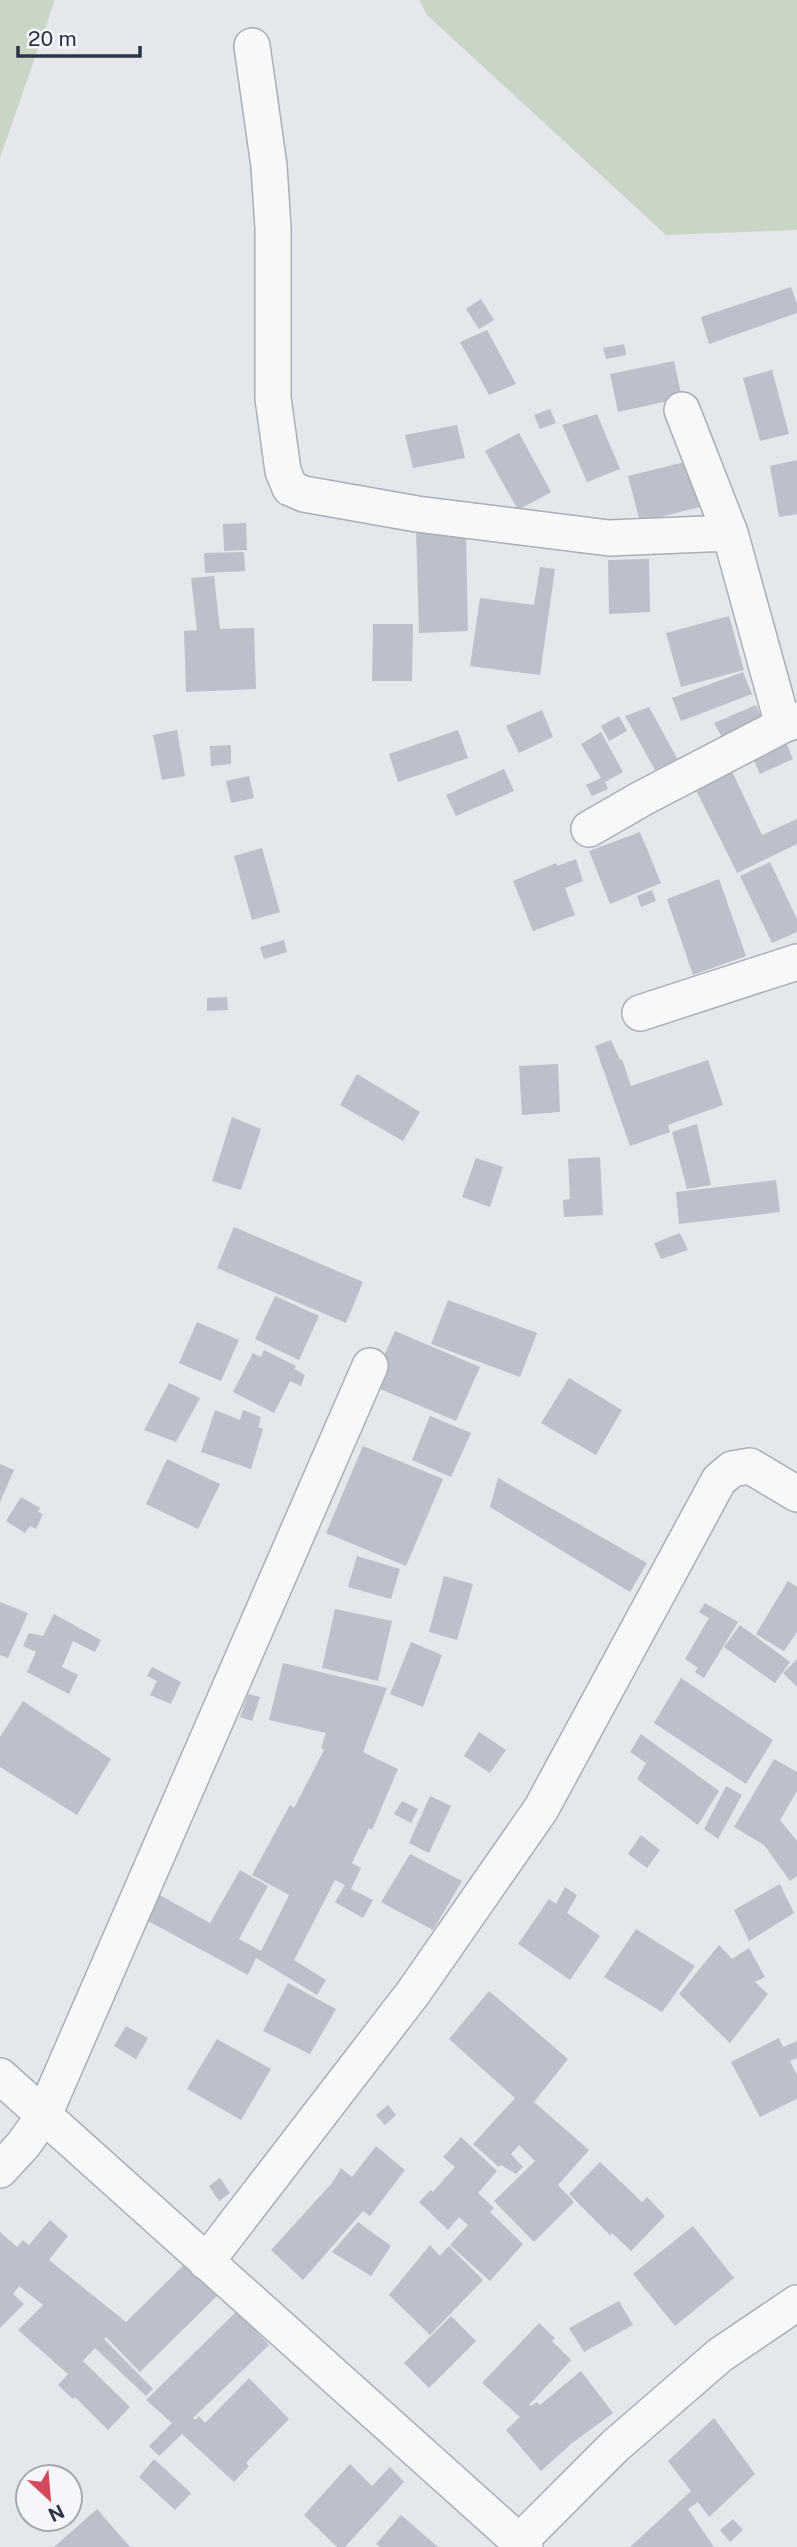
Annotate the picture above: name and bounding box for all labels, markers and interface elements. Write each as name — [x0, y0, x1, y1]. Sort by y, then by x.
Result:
scale bar — [18, 14, 140, 58]
text: 20 m — [28, 26, 77, 51]
north arrow — [14, 2463, 84, 2533]
text: N — [45, 2500, 68, 2526]

